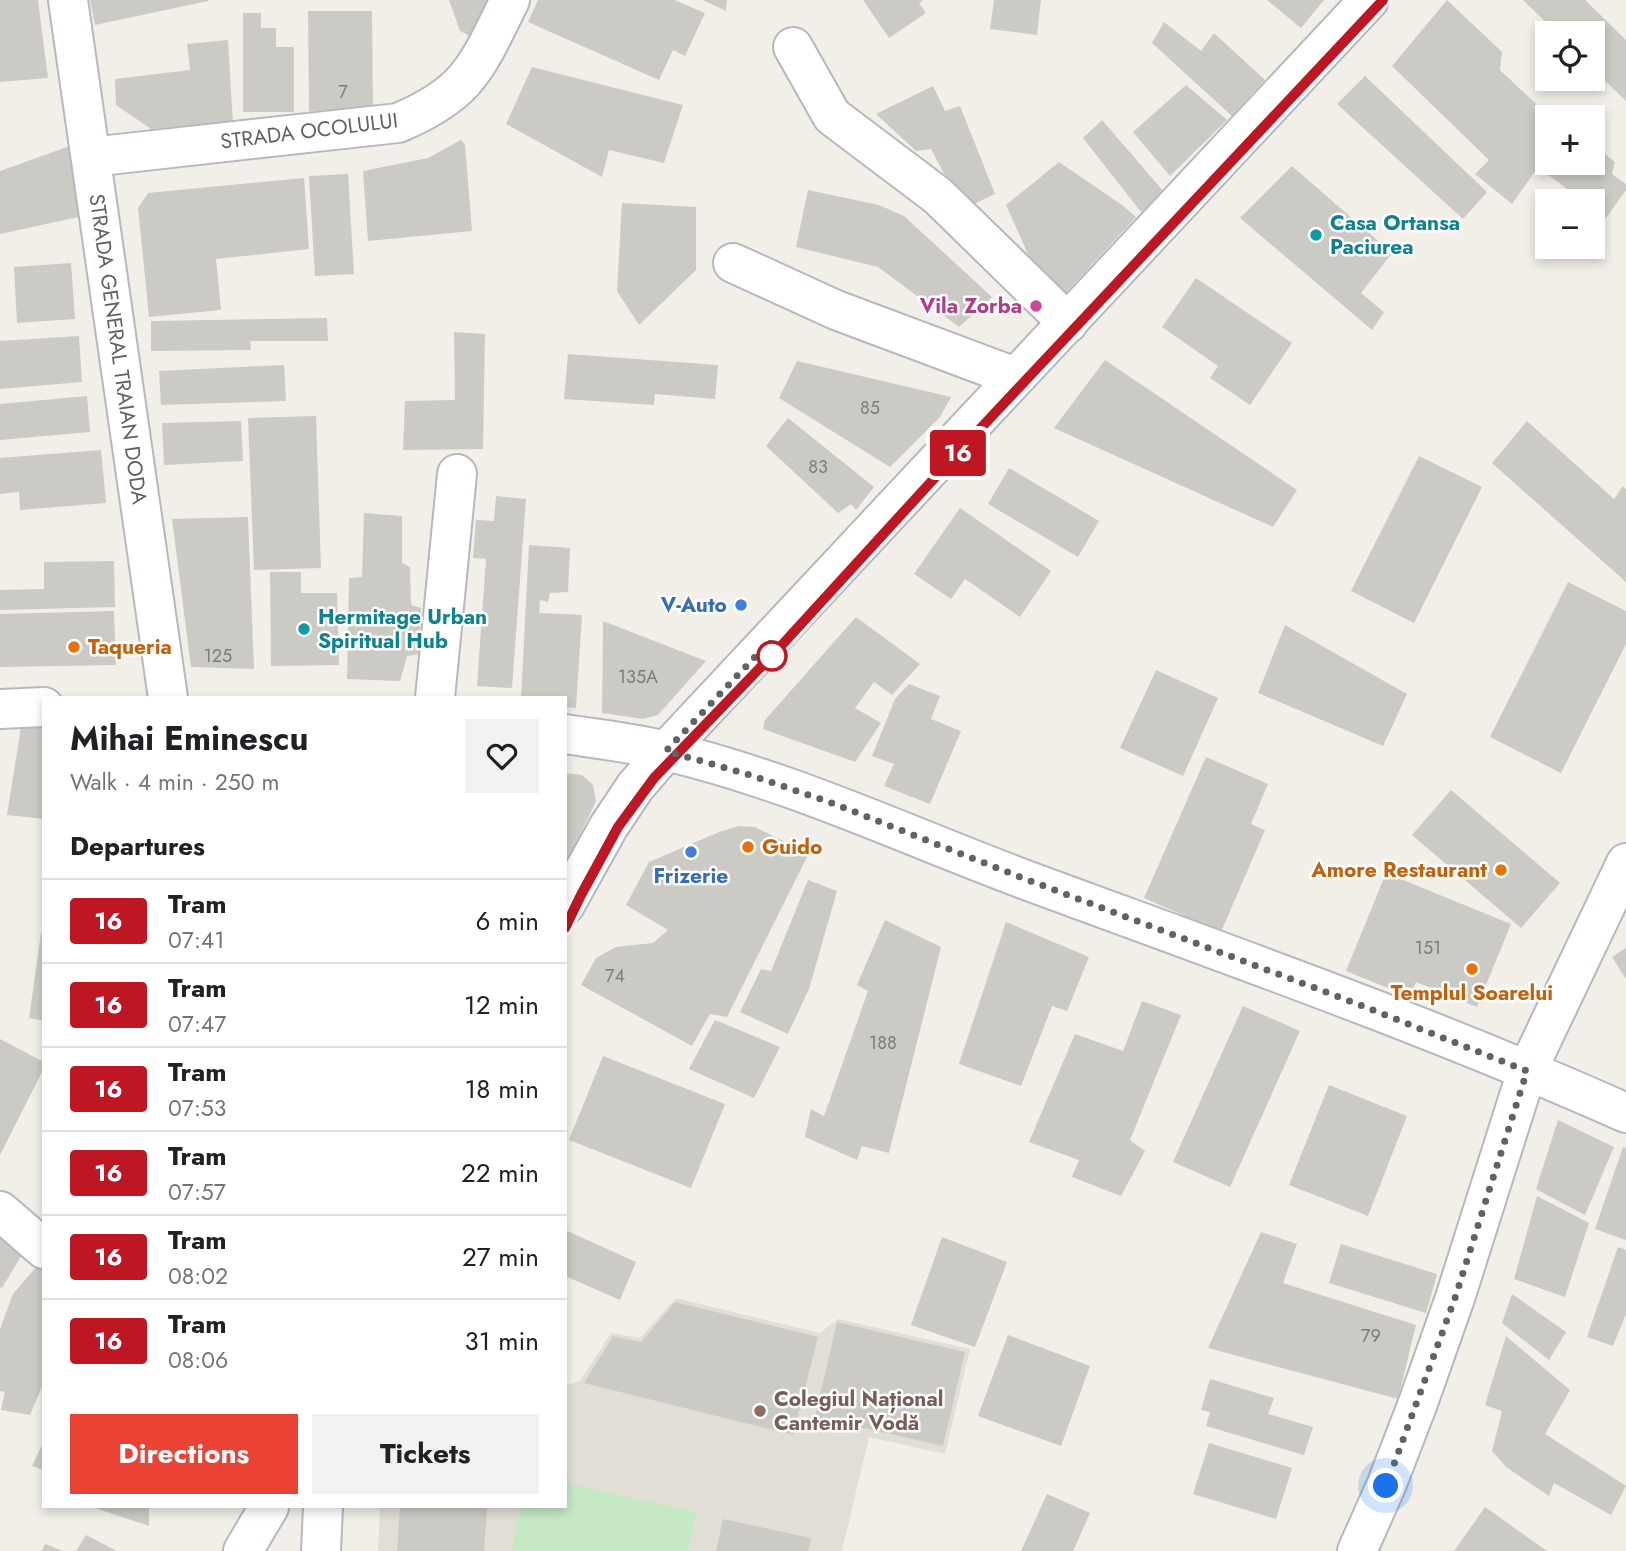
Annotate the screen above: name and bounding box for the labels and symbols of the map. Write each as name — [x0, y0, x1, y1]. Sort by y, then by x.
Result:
house number: 7 — [338, 79, 348, 105]
street label: STRADA OCOLULUI — [219, 105, 399, 157]
street label: STRADA GENERAL TRAIAN DODA — [81, 192, 155, 506]
place label: Casa Ortansa Paciurea — [1330, 208, 1460, 262]
marker: Casa Ortansa Paciurea — [1308, 227, 1324, 243]
place label: Vila Zorba — [919, 291, 1022, 321]
marker: Vila Zorba — [1028, 298, 1044, 314]
house number: 85 — [860, 395, 880, 421]
line badge: 16 — [926, 430, 990, 476]
house number: 83 — [808, 454, 828, 480]
place label: V-Auto — [660, 590, 727, 620]
marker: V-Auto — [733, 597, 749, 613]
place label: Hermitage Urban Spiritual Hub — [318, 602, 487, 656]
marker: Hermitage Urban Spiritual Hub — [296, 621, 312, 637]
place label: Taqueria — [88, 632, 172, 662]
marker: Taqueria — [66, 639, 82, 655]
unlabelled marker — [757, 641, 787, 671]
house number: 125 — [204, 643, 232, 669]
house number: 135A — [618, 664, 658, 690]
place label: Guido — [762, 832, 822, 862]
marker: Guido — [740, 839, 756, 855]
marker: Frizerie — [683, 844, 699, 860]
place label: Amore Restaurant — [1310, 855, 1487, 885]
place label: Frizerie — [654, 861, 728, 891]
marker: Amore Restaurant — [1493, 862, 1509, 878]
house number: 151 — [1415, 935, 1441, 961]
marker: Templul Soarelui — [1464, 961, 1480, 977]
house number: 74 — [605, 963, 625, 989]
place label: Templul Soarelui — [1391, 978, 1553, 1008]
house number: 188 — [869, 1030, 897, 1056]
house number: 79 — [1361, 1323, 1381, 1349]
place label: Colegiul Național Cantemir Vodă — [774, 1384, 943, 1438]
marker: Colegiul Național Cantemir Vodă — [752, 1403, 768, 1419]
your location — [1368, 1468, 1403, 1503]

